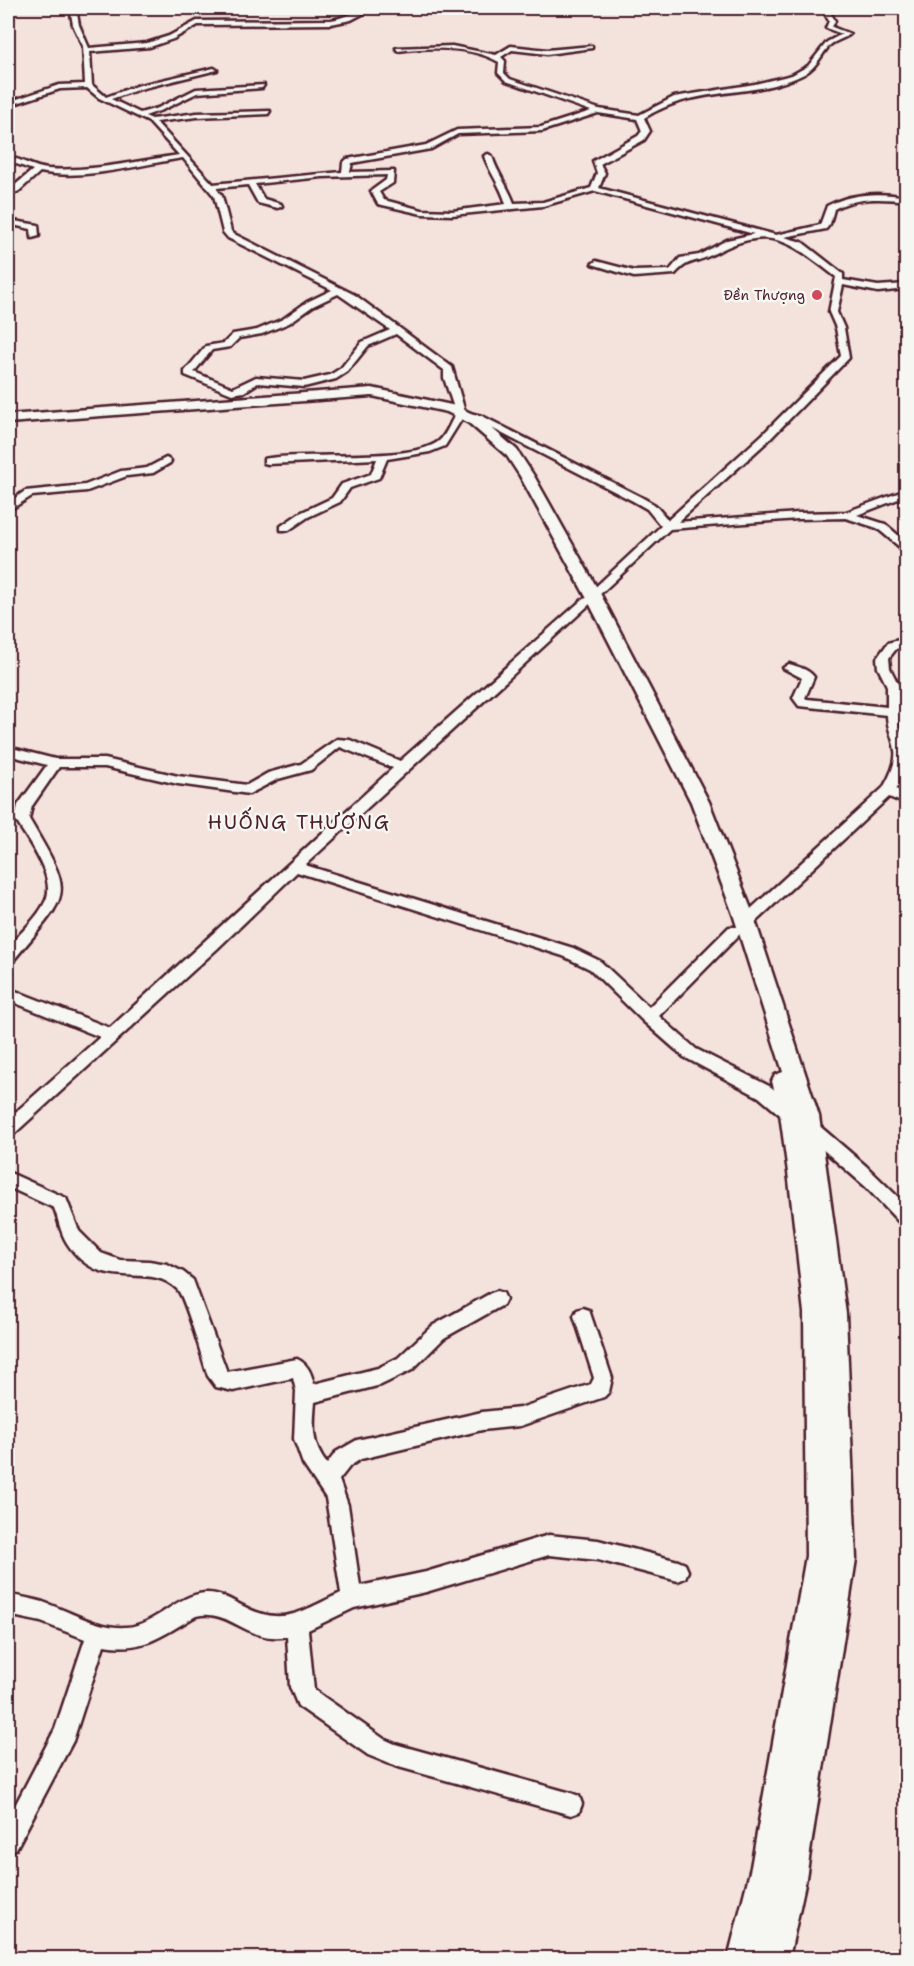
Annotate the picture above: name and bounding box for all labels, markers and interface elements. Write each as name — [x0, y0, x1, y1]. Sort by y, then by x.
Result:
place label: Đền Thượng — [723, 286, 805, 304]
marker: Đền Thượng — [810, 288, 824, 302]
district label: HUỐNG THƯỢNG — [208, 807, 390, 835]

